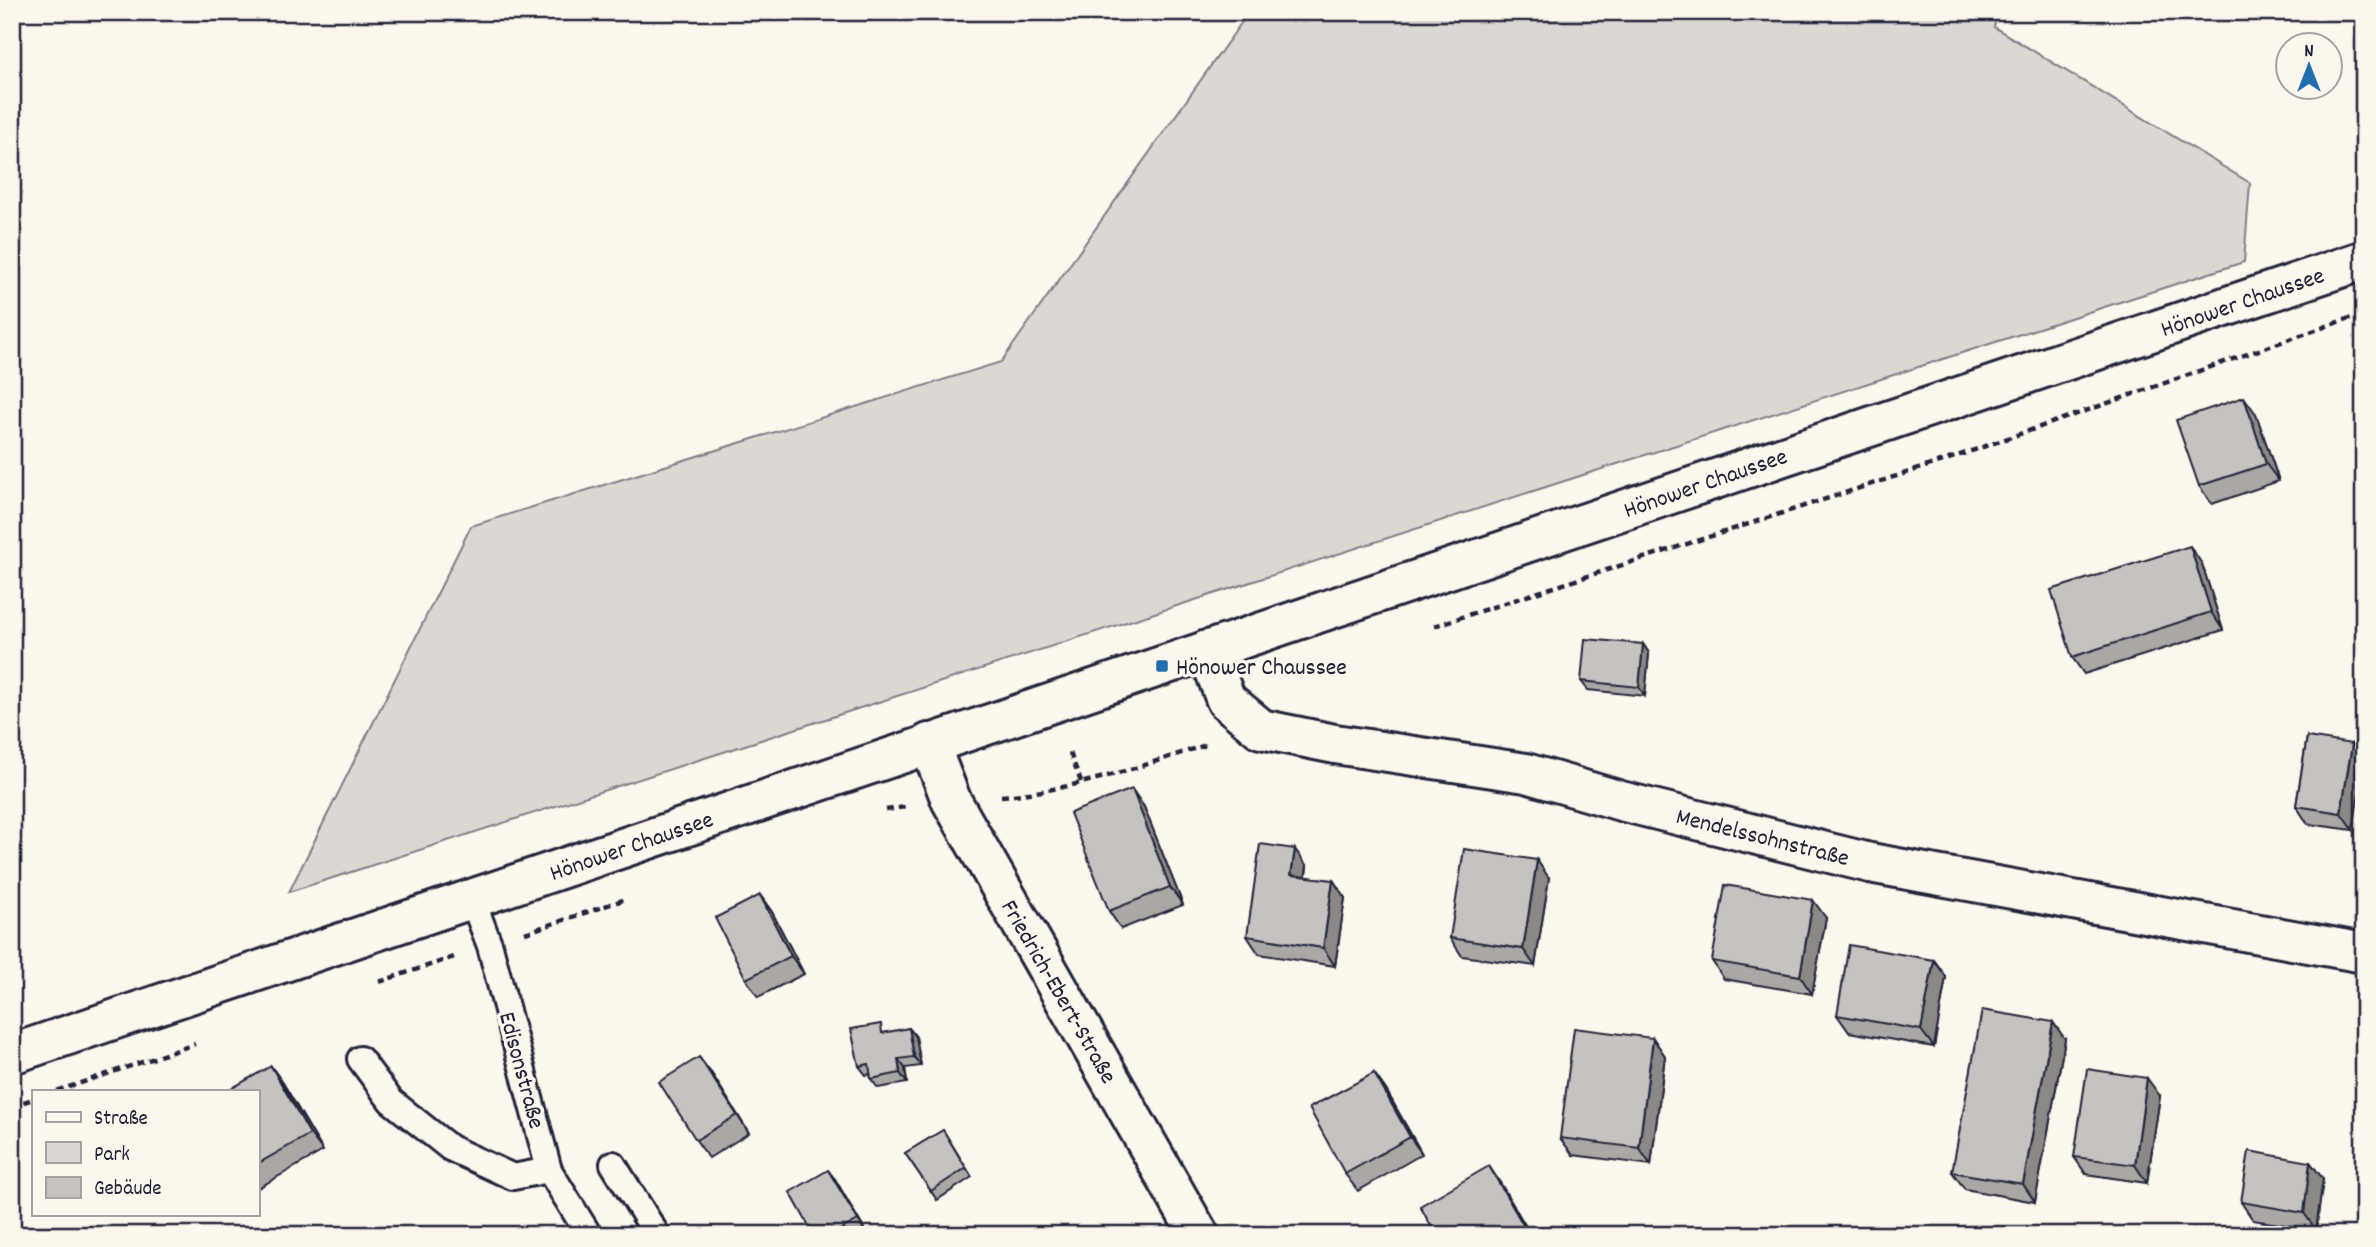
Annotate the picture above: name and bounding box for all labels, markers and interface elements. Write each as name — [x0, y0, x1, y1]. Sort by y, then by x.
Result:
north arrow — [2274, 32, 2344, 102]
text: N — [2304, 39, 2314, 66]
street label: Hönower Chaussee — [2157, 260, 2329, 348]
street label: Hönower Chaussee — [1620, 441, 1792, 529]
place label: Hönower Chaussee — [1176, 652, 1347, 686]
marker: Hönower Chaussee — [1154, 658, 1170, 674]
street label: Mendelssohnstraße — [1672, 801, 1852, 877]
street label: Hönower Chaussee — [546, 804, 718, 892]
street label: Friedrich-Ebert-Straße — [991, 894, 1124, 1091]
street label: Edisonstraße — [488, 1009, 552, 1133]
legend — [32, 1090, 259, 1216]
text: Straße — [94, 1105, 148, 1135]
text: Park — [94, 1141, 130, 1171]
text: Gebäude — [94, 1175, 162, 1205]

